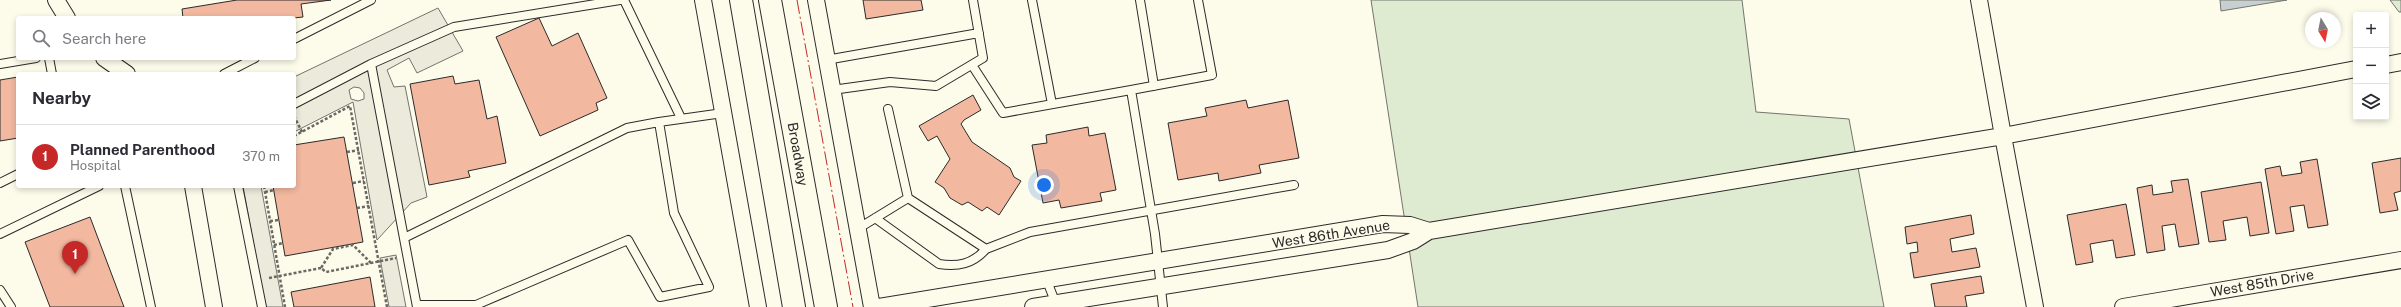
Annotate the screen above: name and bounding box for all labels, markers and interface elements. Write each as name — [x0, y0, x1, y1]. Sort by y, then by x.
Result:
north arrow — [2305, 12, 2341, 48]
map controls — [2353, 12, 2389, 120]
button: + — [2353, 12, 2389, 48]
search box — [16, 16, 296, 60]
icon: search — [30, 27, 52, 49]
text: Search here — [62, 30, 146, 47]
button: − — [2353, 48, 2389, 84]
button: layers — [2353, 84, 2389, 120]
text: Nearby — [32, 88, 91, 108]
street label: Broadway — [785, 121, 812, 188]
text: Planned Parenthood — [70, 141, 215, 158]
text: 1 — [42, 149, 48, 164]
text: 370 m — [242, 149, 280, 164]
text: Hospital — [70, 158, 121, 173]
your location — [1034, 175, 1054, 195]
street label: West 86th Avenue — [1271, 217, 1391, 251]
pin: 1 — [62, 241, 88, 274]
street label: West 85th Drive — [2209, 266, 2315, 300]

